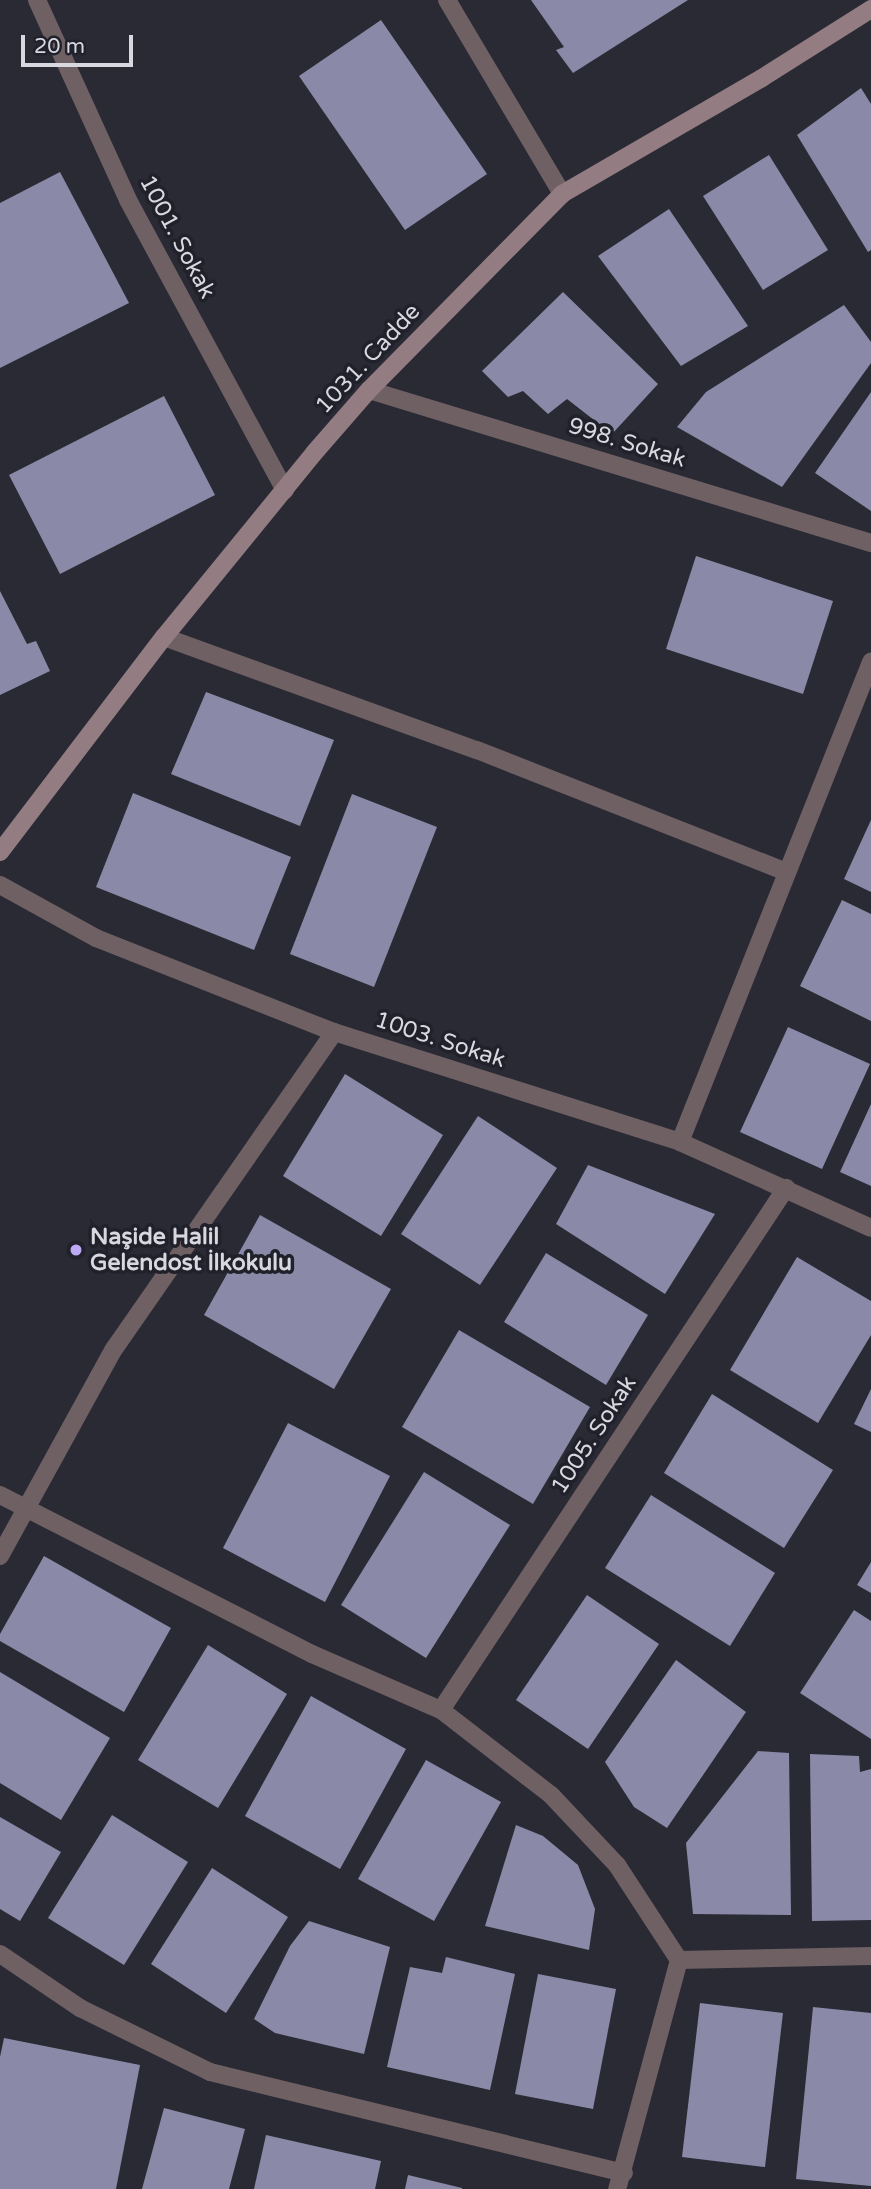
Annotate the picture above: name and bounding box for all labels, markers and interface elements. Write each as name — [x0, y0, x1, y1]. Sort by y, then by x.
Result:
scale bar — [24, 21, 136, 65]
text: 20 m — [34, 34, 85, 59]
street label: 1001. Sokak — [133, 171, 221, 303]
street label: 1031. Cadde — [310, 298, 426, 420]
street label: 998. Sokak — [565, 412, 689, 474]
street label: 1003. Sokak — [371, 1006, 509, 1074]
place label: Naşide Halil Gelendost İlkokulu — [90, 1223, 292, 1277]
marker: Naşide Halil Gelendost İlkokulu — [68, 1242, 84, 1258]
street label: 1005. Sokak — [546, 1371, 642, 1499]

